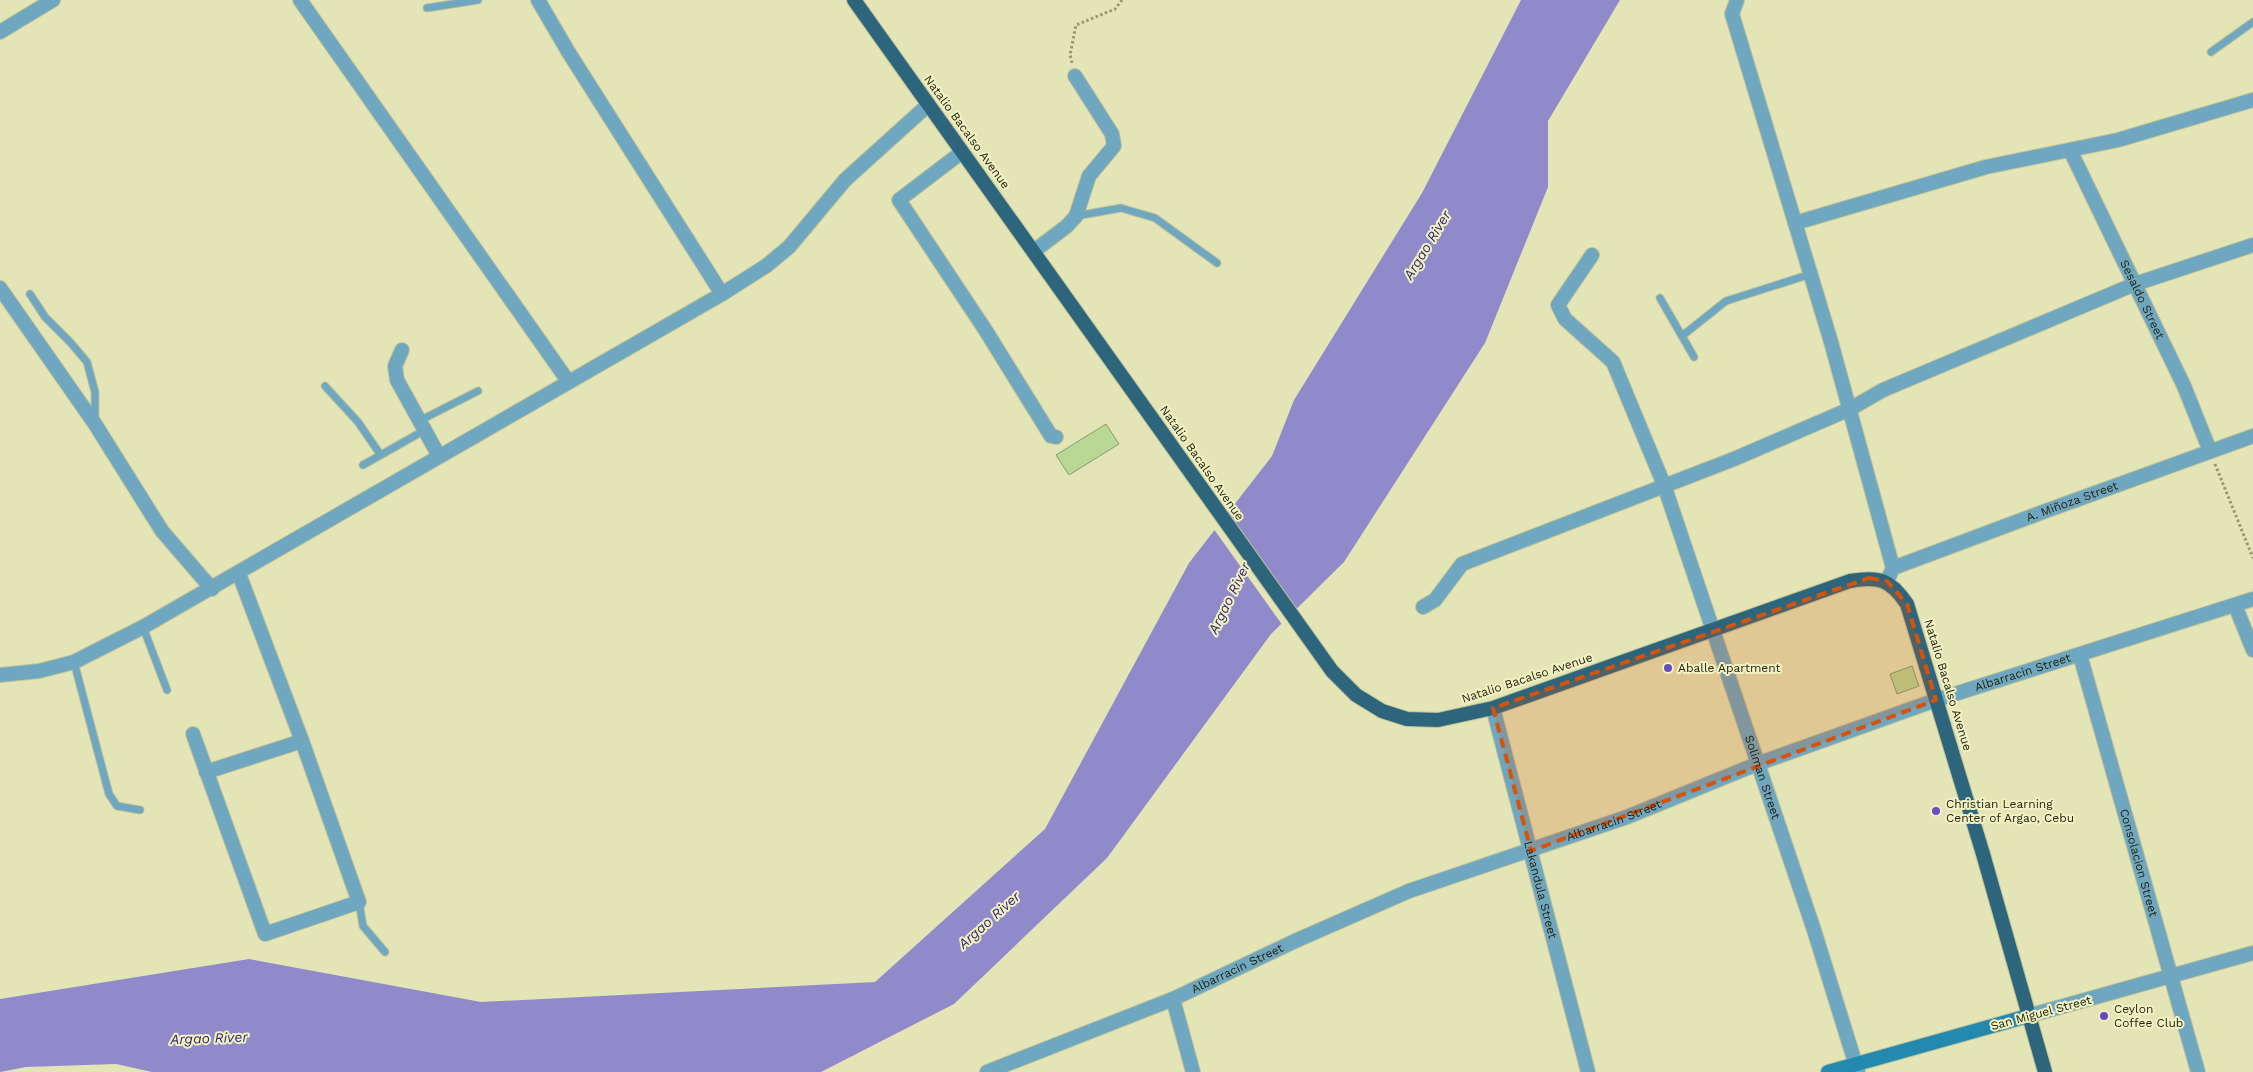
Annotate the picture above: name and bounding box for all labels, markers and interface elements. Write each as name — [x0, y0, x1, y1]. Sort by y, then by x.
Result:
street label: Natalio Bacalso Avenue — [921, 73, 1013, 191]
water label: Argao River — [1400, 207, 1454, 283]
street label: Sesaldo Street — [2117, 258, 2167, 341]
street label: Natalio Bacalso Avenue — [1157, 403, 1247, 523]
street label: A. Miñoza Street — [2024, 478, 2120, 525]
water label: Argao River — [1204, 559, 1253, 637]
street label: Natalio Bacalso Avenue — [1921, 618, 1975, 752]
street label: Natalio Bacalso Avenue — [1460, 650, 1594, 706]
street label: Albarracin Street — [1973, 651, 2072, 694]
place label: Aballe Apartment — [1678, 661, 1781, 675]
marker: Aballe Apartment — [1662, 662, 1674, 674]
street label: Soliman Street — [1742, 733, 1783, 821]
street label: Albarracin Street — [1565, 797, 1663, 844]
place label: Christian Learning Center of Argao, Cebu — [1946, 797, 2074, 825]
marker: Christian Learning Center of Argao, Cebu — [1930, 805, 1942, 817]
street label: Consolacion Street — [2117, 807, 2161, 919]
street label: Lakandula Street — [1521, 840, 1560, 940]
water label: Argao River — [954, 888, 1024, 953]
street label: Albarracin Street — [1189, 941, 1285, 996]
street label: San Miguel Street — [1989, 993, 2093, 1033]
place label: Ceylon Coffee Club — [2114, 1002, 2183, 1030]
marker: Ceylon Coffee Club — [2098, 1010, 2110, 1022]
water label: Argao River — [169, 1029, 249, 1047]

